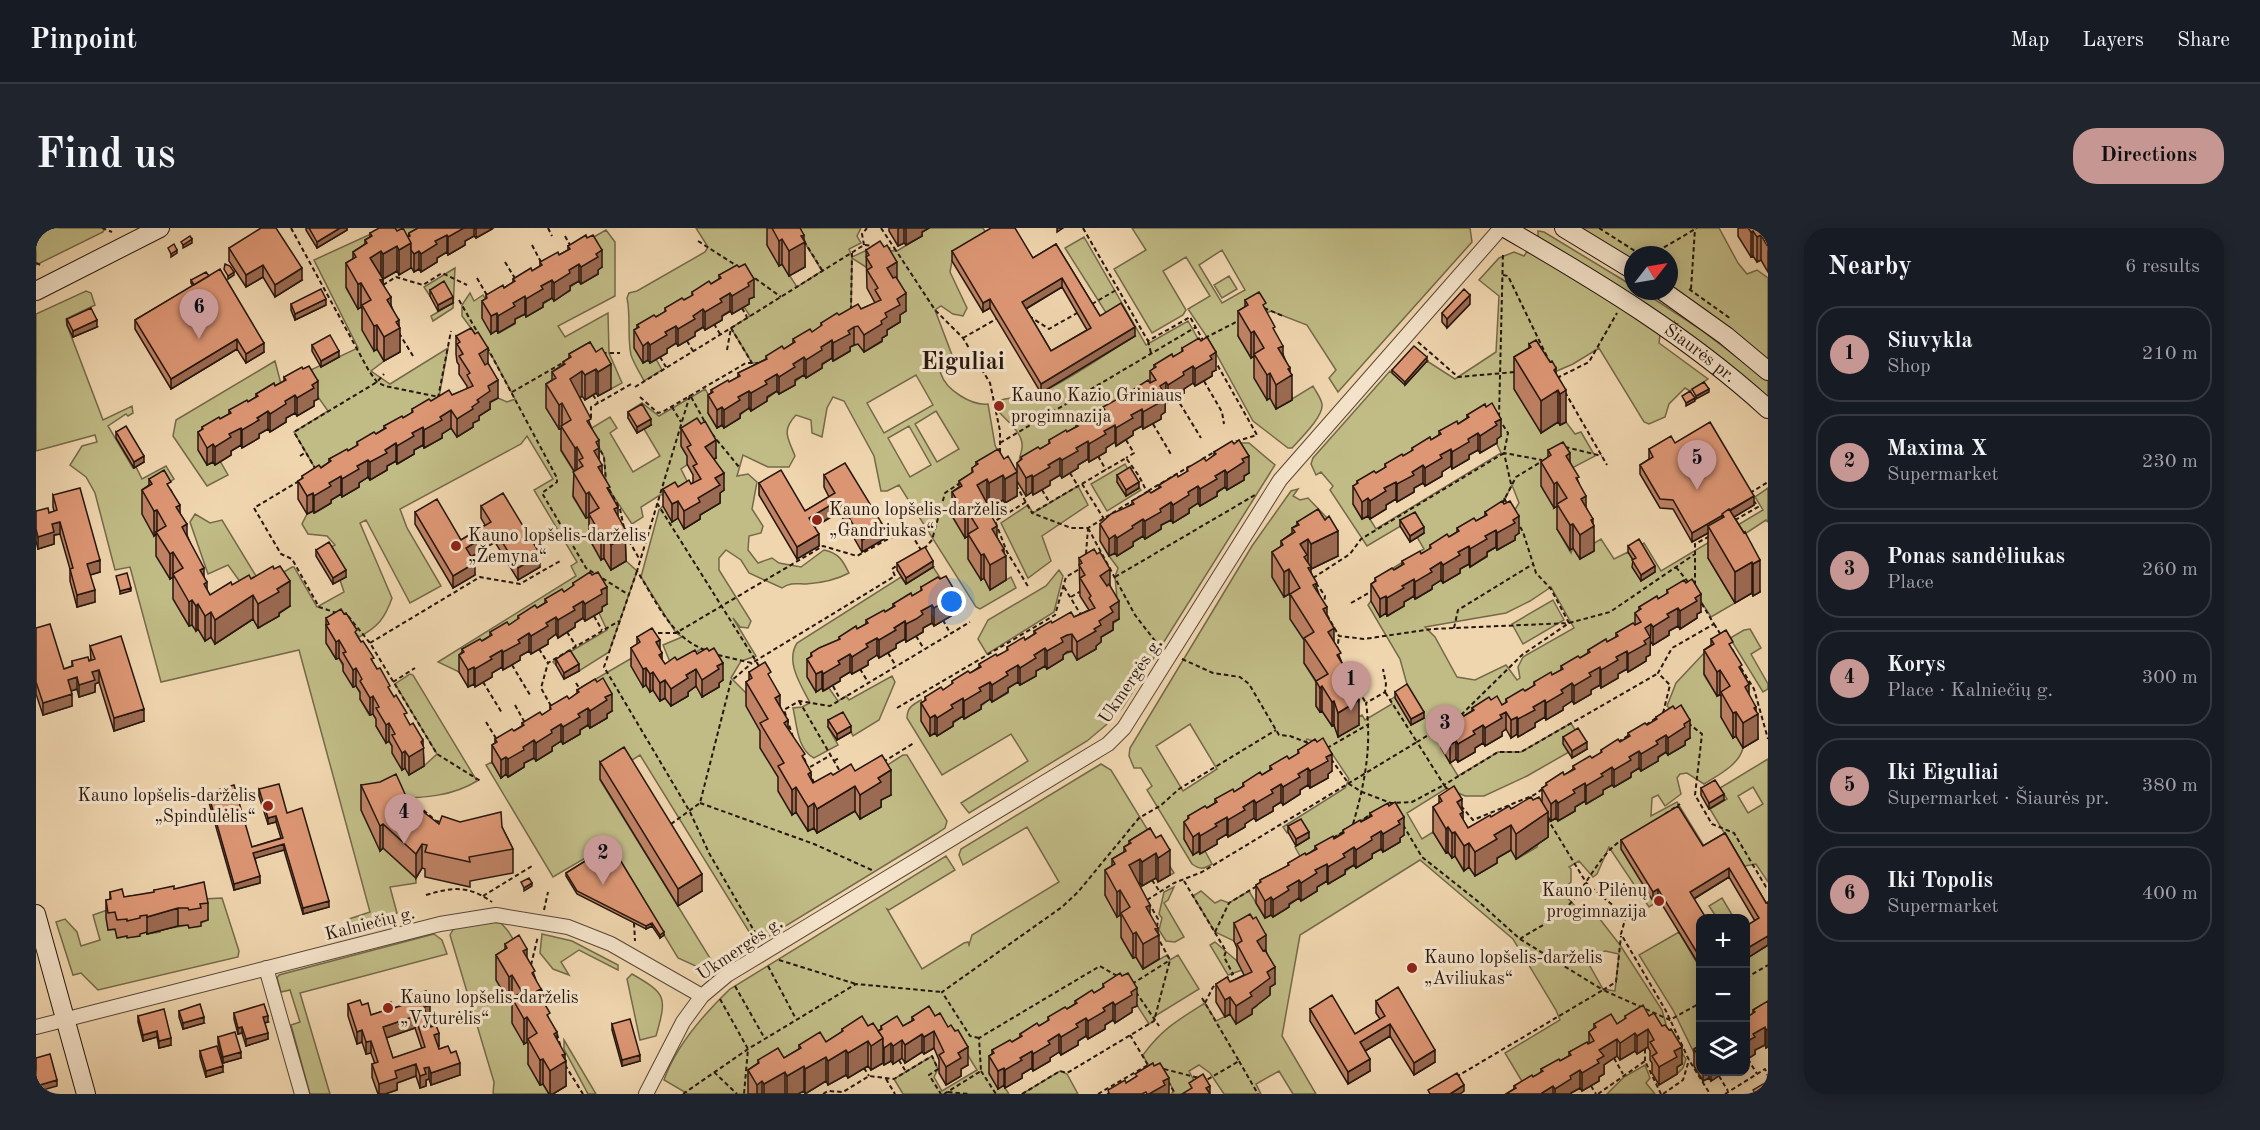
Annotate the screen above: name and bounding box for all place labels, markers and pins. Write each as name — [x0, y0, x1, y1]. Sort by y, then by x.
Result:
pin: 6 — [180, 290, 218, 339]
place label: Kauno Kazio Griniaus progimnazija — [1011, 387, 1182, 426]
marker: Kauno Kazio Griniaus progimnazija — [992, 399, 1006, 413]
pin: 5 — [1678, 440, 1716, 490]
place label: Kauno lopšelis-darželis „Gandriukas“ — [829, 501, 1008, 540]
marker: Kauno lopšelis-darželis „Gandriukas“ — [810, 513, 824, 527]
place label: Kauno lopšelis-darželis „Žemyna“ — [468, 527, 647, 566]
marker: Kauno lopšelis-darželis „Žemyna“ — [449, 539, 463, 553]
pin: 1 — [1332, 662, 1370, 711]
pin: 3 — [1426, 706, 1464, 755]
place label: Kauno lopšelis-darželis „Spindulėlis“ — [77, 787, 256, 826]
pin: 4 — [384, 794, 424, 844]
marker: Kauno lopšelis-darželis „Spindulėlis“ — [261, 799, 275, 813]
pin: 2 — [584, 836, 622, 885]
place label: Kauno Pilėnų progimnazija — [1542, 882, 1647, 921]
marker: Kauno Pilėnų progimnazija — [1652, 894, 1666, 908]
place label: Kauno lopšelis-darželis „Aviliukas“ — [1424, 949, 1603, 988]
marker: Kauno lopšelis-darželis „Aviliukas“ — [1405, 961, 1419, 975]
place label: Kauno lopšelis-darželis „Vyturėlis“ — [400, 989, 579, 1028]
marker: Kauno lopšelis-darželis „Vyturėlis“ — [381, 1001, 395, 1015]

